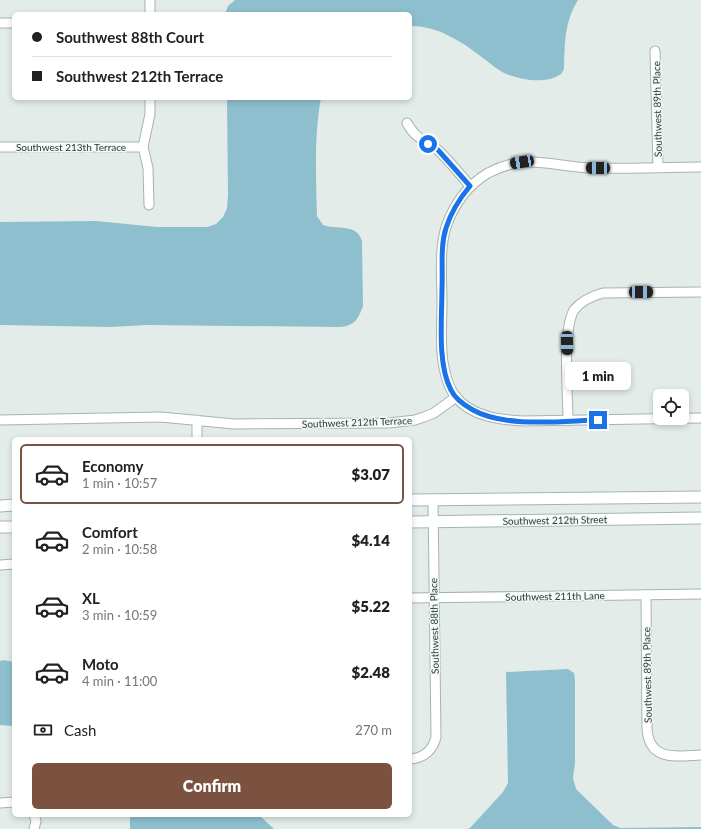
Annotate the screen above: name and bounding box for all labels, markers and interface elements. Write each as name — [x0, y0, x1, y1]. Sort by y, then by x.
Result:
text: Southwest 88th Court — [56, 28, 204, 46]
street label: Southwest 89th Place — [650, 61, 664, 157]
text: Southwest 212th Terrace — [56, 67, 223, 85]
route start — [419, 135, 437, 153]
street label: Southwest 213th Terrace — [16, 141, 126, 153]
car — [509, 154, 535, 170]
car — [586, 162, 610, 174]
car — [629, 286, 653, 298]
car — [561, 331, 573, 355]
callout: 1 min — [565, 362, 631, 390]
text: 1 min — [582, 368, 614, 384]
map controls — [653, 389, 689, 425]
button: locate — [653, 389, 689, 425]
route end — [589, 411, 607, 429]
street label: Southwest 212th Terrace — [302, 414, 412, 430]
icon: car — [34, 456, 70, 492]
text: Economy — [82, 457, 143, 475]
text: $3.07 — [352, 465, 390, 483]
text: 1 min · 10:57 — [82, 475, 157, 491]
street label: Southwest 212th Street — [503, 513, 608, 527]
icon: car — [34, 522, 70, 558]
text: Comfort — [82, 523, 138, 541]
text: $4.14 — [352, 531, 390, 549]
text: 2 min · 10:58 — [82, 541, 157, 557]
street label: Southwest 88th Place — [427, 578, 441, 674]
icon: car — [34, 588, 70, 624]
text: XL — [82, 589, 100, 607]
street label: Southwest 211th Lane — [505, 589, 605, 603]
text: $5.22 — [352, 597, 390, 615]
text: 3 min · 10:59 — [82, 607, 157, 623]
street label: Southwest 89th Place — [640, 627, 654, 723]
icon: car — [34, 654, 70, 690]
text: Moto — [82, 655, 119, 673]
text: $2.48 — [352, 663, 390, 681]
text: 4 min · 11:00 — [82, 673, 157, 689]
icon: cash — [32, 719, 54, 741]
text: Cash — [64, 721, 96, 739]
text: 270 m — [355, 722, 392, 738]
button: Confirm — [32, 763, 392, 809]

